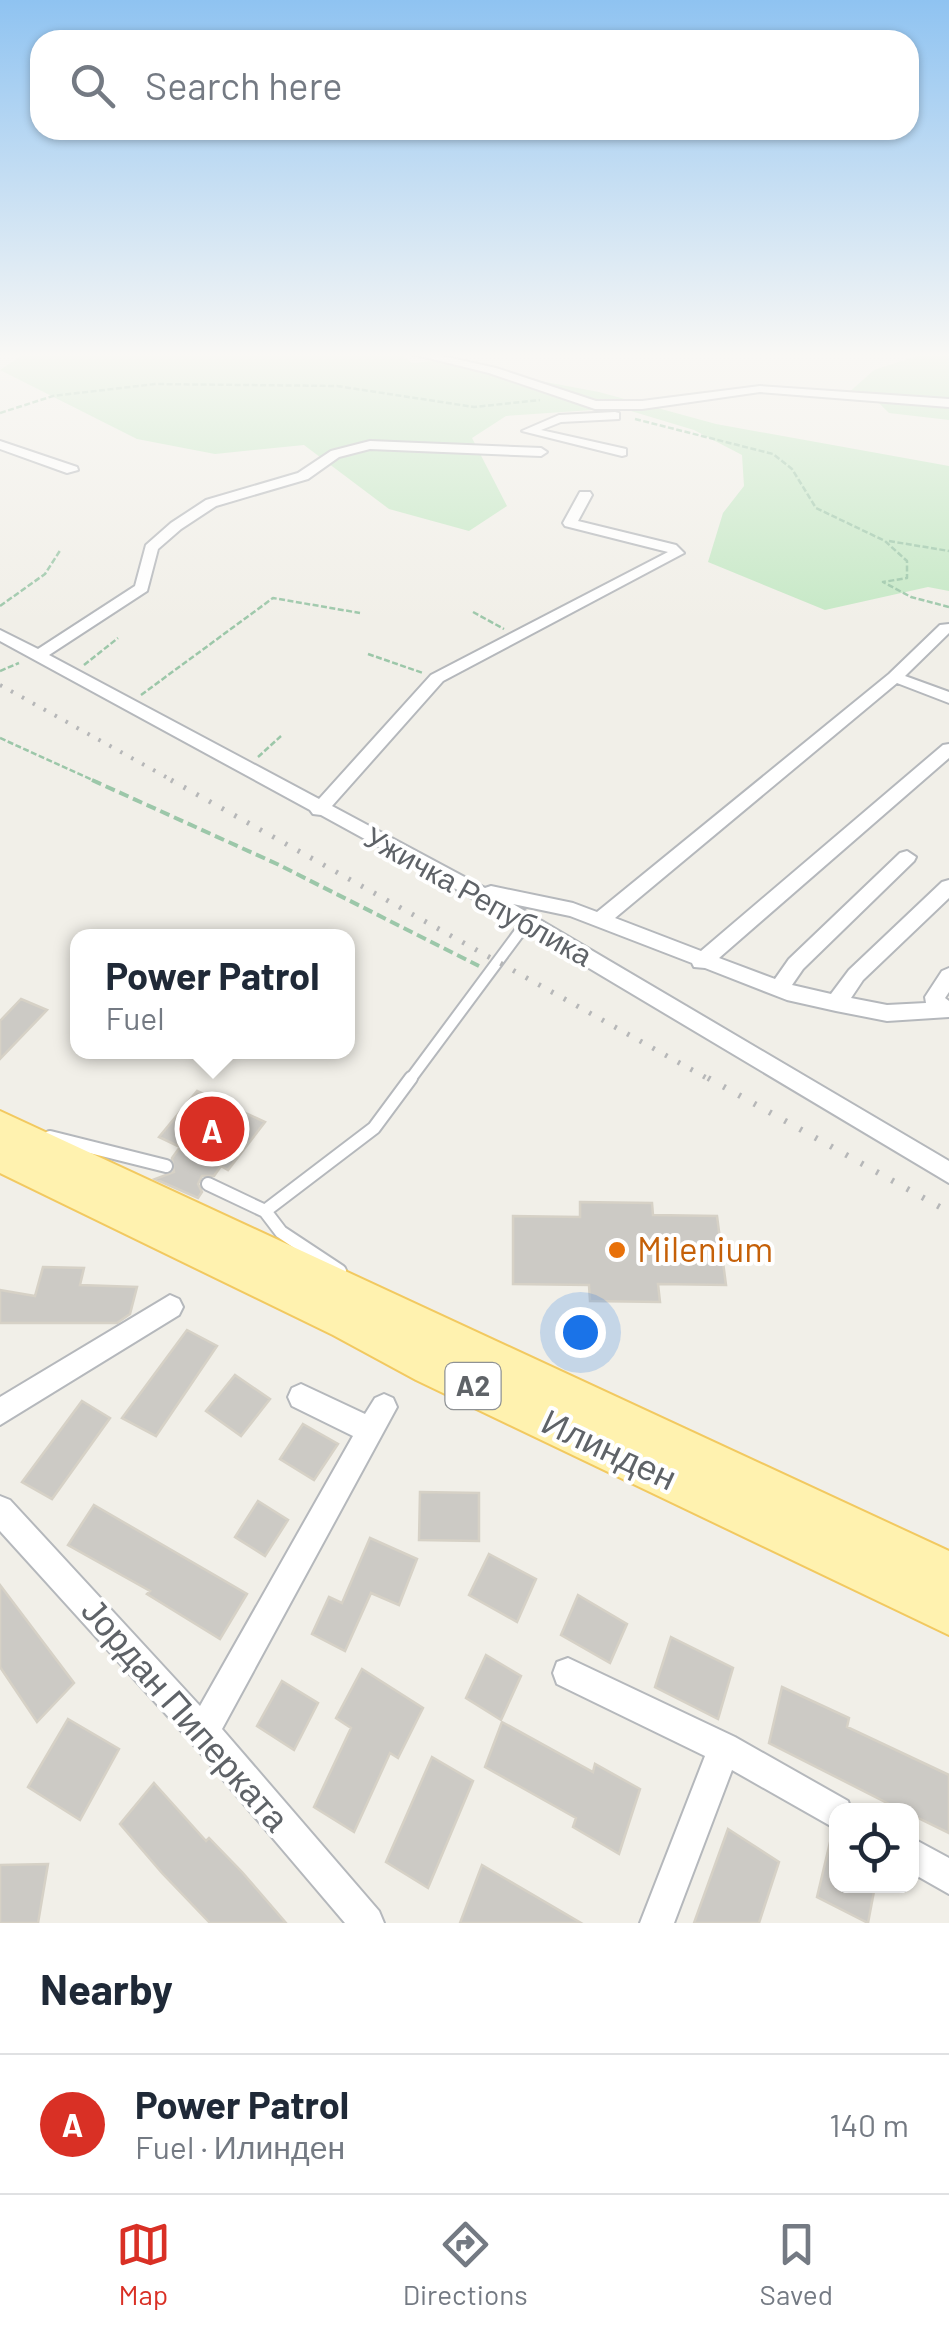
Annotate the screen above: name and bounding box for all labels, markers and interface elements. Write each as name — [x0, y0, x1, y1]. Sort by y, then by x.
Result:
search box — [30, 30, 919, 140]
icon: search — [65, 58, 120, 113]
text: Search here — [145, 62, 343, 108]
street label: Ужичка Република — [359, 818, 599, 973]
popup — [70, 929, 355, 1059]
text: Power Patrol — [105, 952, 320, 998]
text: Fuel — [105, 998, 165, 1036]
pin: A — [180, 1092, 244, 1166]
place label: Milenium — [637, 1227, 773, 1269]
marker: Milenium — [606, 1239, 628, 1261]
your location — [555, 1307, 606, 1358]
road number: A2 — [446, 1363, 500, 1409]
street label: Илинден — [536, 1399, 684, 1498]
street label: Јордан Пиперката — [74, 1589, 299, 1839]
map controls — [829, 1803, 919, 1893]
button: locate — [829, 1803, 919, 1893]
text: Nearby — [40, 1963, 173, 2013]
text: Power Patrol — [135, 2081, 349, 2127]
text: A — [62, 2105, 83, 2143]
text: 140 m — [829, 2105, 909, 2143]
text: Fuel · Илинден — [135, 2127, 345, 2165]
tab: Map — [116, 2217, 171, 2311]
tab: Directions — [403, 2217, 528, 2311]
tab: Saved — [760, 2217, 833, 2311]

